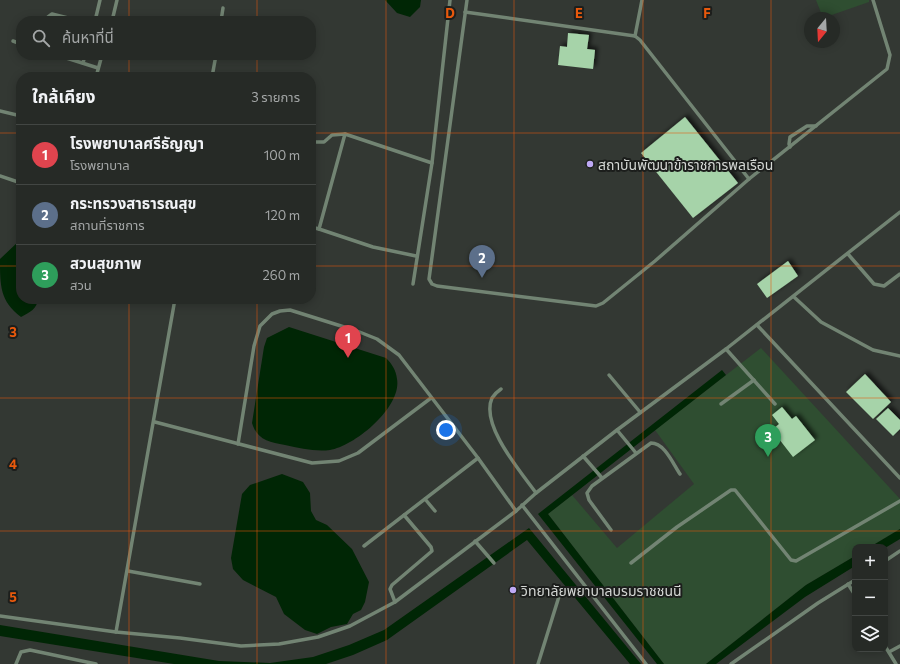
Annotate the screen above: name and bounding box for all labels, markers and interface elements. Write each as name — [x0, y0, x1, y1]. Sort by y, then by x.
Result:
text: D — [445, 5, 455, 21]
text: E — [575, 5, 583, 21]
text: F — [703, 5, 711, 21]
north arrow — [804, 12, 840, 48]
search box — [16, 16, 316, 60]
icon: search — [30, 27, 52, 49]
text: ค้นหาที่นี่ — [62, 28, 114, 46]
text: ใกล้เคียง — [32, 86, 95, 107]
text: 3 รายการ — [251, 89, 300, 105]
text: โรงพยาบาลศรีธัญญา — [70, 134, 204, 152]
text: 1 — [42, 147, 48, 163]
text: 100 m — [264, 147, 300, 163]
place label: สถาบันพัฒนาข้าราชการพลเรือน — [598, 156, 773, 173]
text: โรงพยาบาล — [70, 157, 130, 173]
marker: สถาบันพัฒนาข้าราชการพลเรือน — [585, 159, 595, 169]
text: กระทรวงสาธารณสุข — [70, 194, 196, 212]
text: 2 — [41, 207, 49, 223]
text: 120 m — [265, 207, 300, 223]
text: สถานที่ราชการ — [70, 217, 145, 233]
pin: 2 — [469, 245, 495, 278]
text: สวนสุขภาพ — [70, 254, 141, 272]
text: 3 — [41, 267, 49, 283]
text: 260 m — [263, 267, 300, 283]
text: สวน — [70, 277, 92, 293]
text: 3 — [9, 324, 17, 340]
pin: 1 — [335, 325, 361, 358]
your location — [436, 420, 456, 440]
pin: 3 — [755, 424, 781, 457]
text: 4 — [9, 456, 17, 472]
map controls — [852, 544, 888, 652]
button: + — [852, 544, 888, 580]
button: − — [852, 580, 888, 616]
place label: วิทยาลัยพยาบาลบรมราชชนนี — [520, 582, 682, 599]
marker: วิทยาลัยพยาบาลบรมราชชนนี — [508, 585, 518, 595]
text: 5 — [9, 589, 17, 605]
button: layers — [852, 616, 888, 652]

